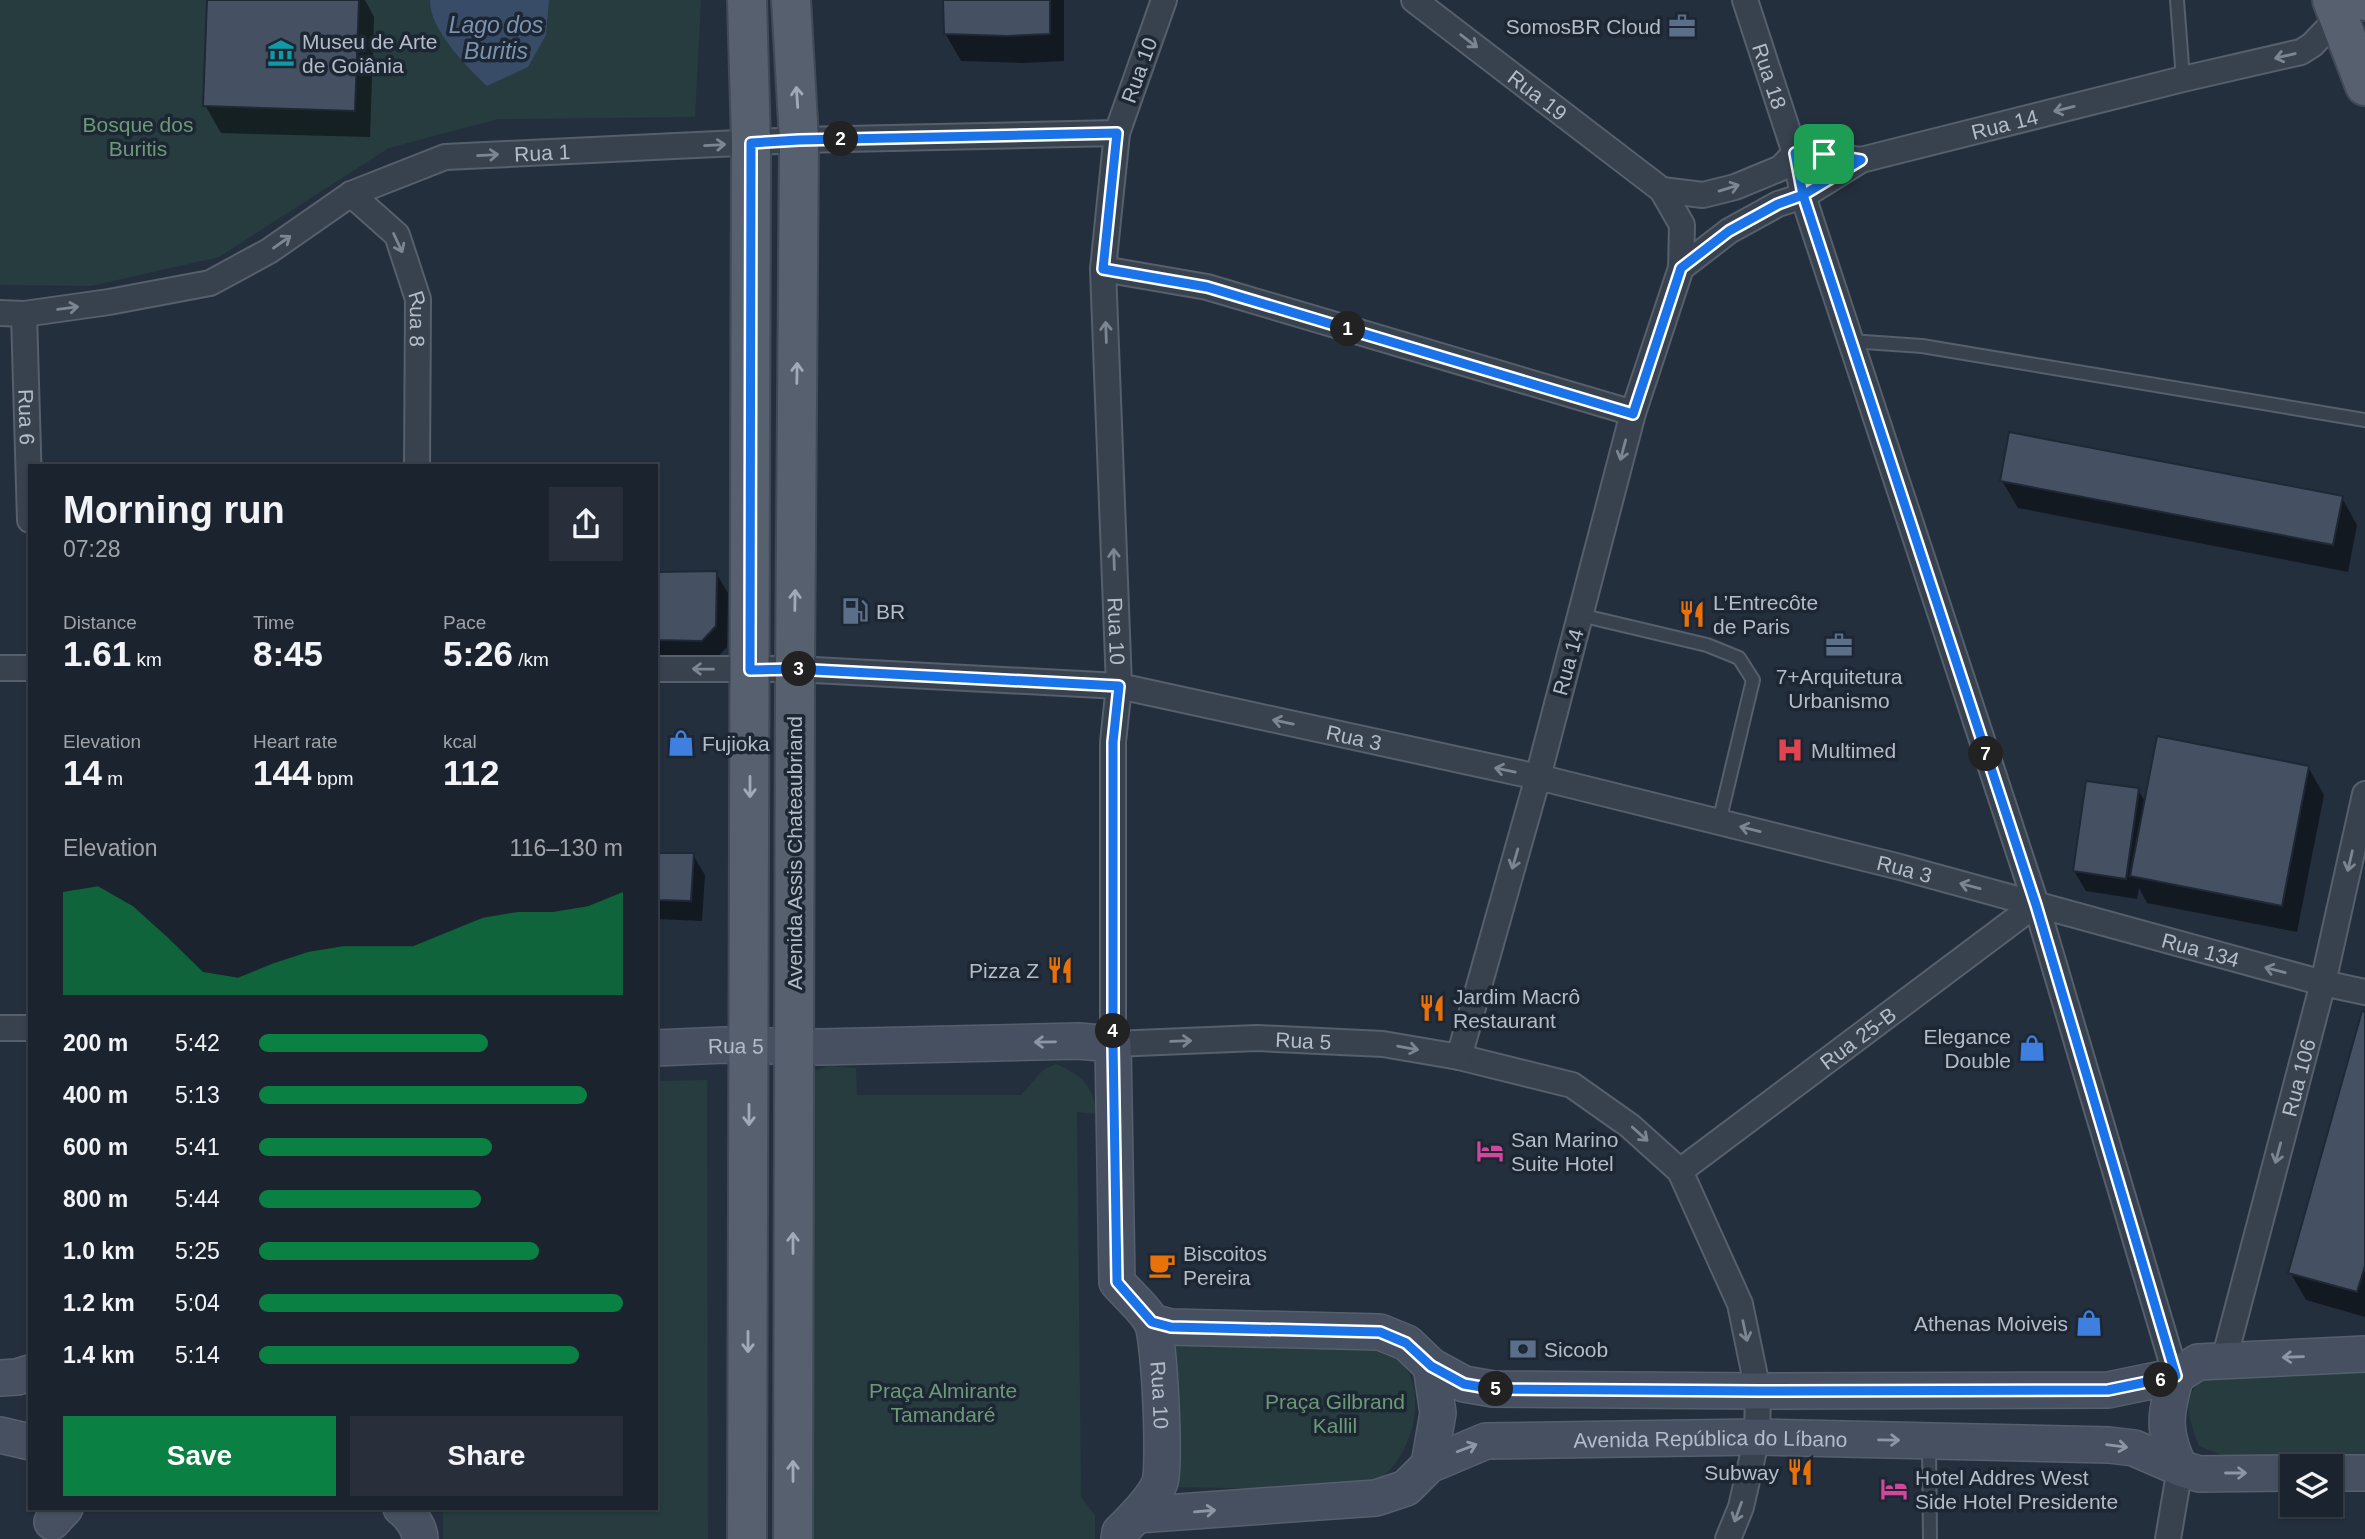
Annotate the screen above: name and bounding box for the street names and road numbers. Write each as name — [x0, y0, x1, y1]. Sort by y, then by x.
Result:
street label: Rua 10 — [1117, 34, 1161, 106]
street label: Rua 18 — [1748, 40, 1791, 112]
street label: Rua 19 — [1504, 65, 1572, 125]
street label: Rua 14 — [1969, 104, 2040, 143]
street label: Rua 1 — [514, 139, 571, 165]
street label: Rua 8 — [405, 288, 431, 347]
street label: Rua 6 — [15, 389, 39, 445]
street label: Rua 10 — [1104, 597, 1130, 665]
street label: Rua 14 — [1548, 626, 1588, 698]
street label: Avenida Assis Chateaubriand — [783, 716, 806, 990]
street label: Rua 3 — [1324, 720, 1384, 754]
street label: Rua 3 — [1875, 850, 1935, 887]
street label: Rua 134 — [2159, 928, 2242, 971]
street label: Rua 25-B — [1815, 1002, 1900, 1074]
street label: Rua 5 — [1275, 1027, 1332, 1053]
street label: Rua 5 — [707, 1033, 764, 1057]
street label: Rua 106 — [2277, 1036, 2319, 1119]
street label: Rua 10 — [1147, 1360, 1173, 1429]
street label: Avenida República do Líbano — [1573, 1425, 1848, 1451]

